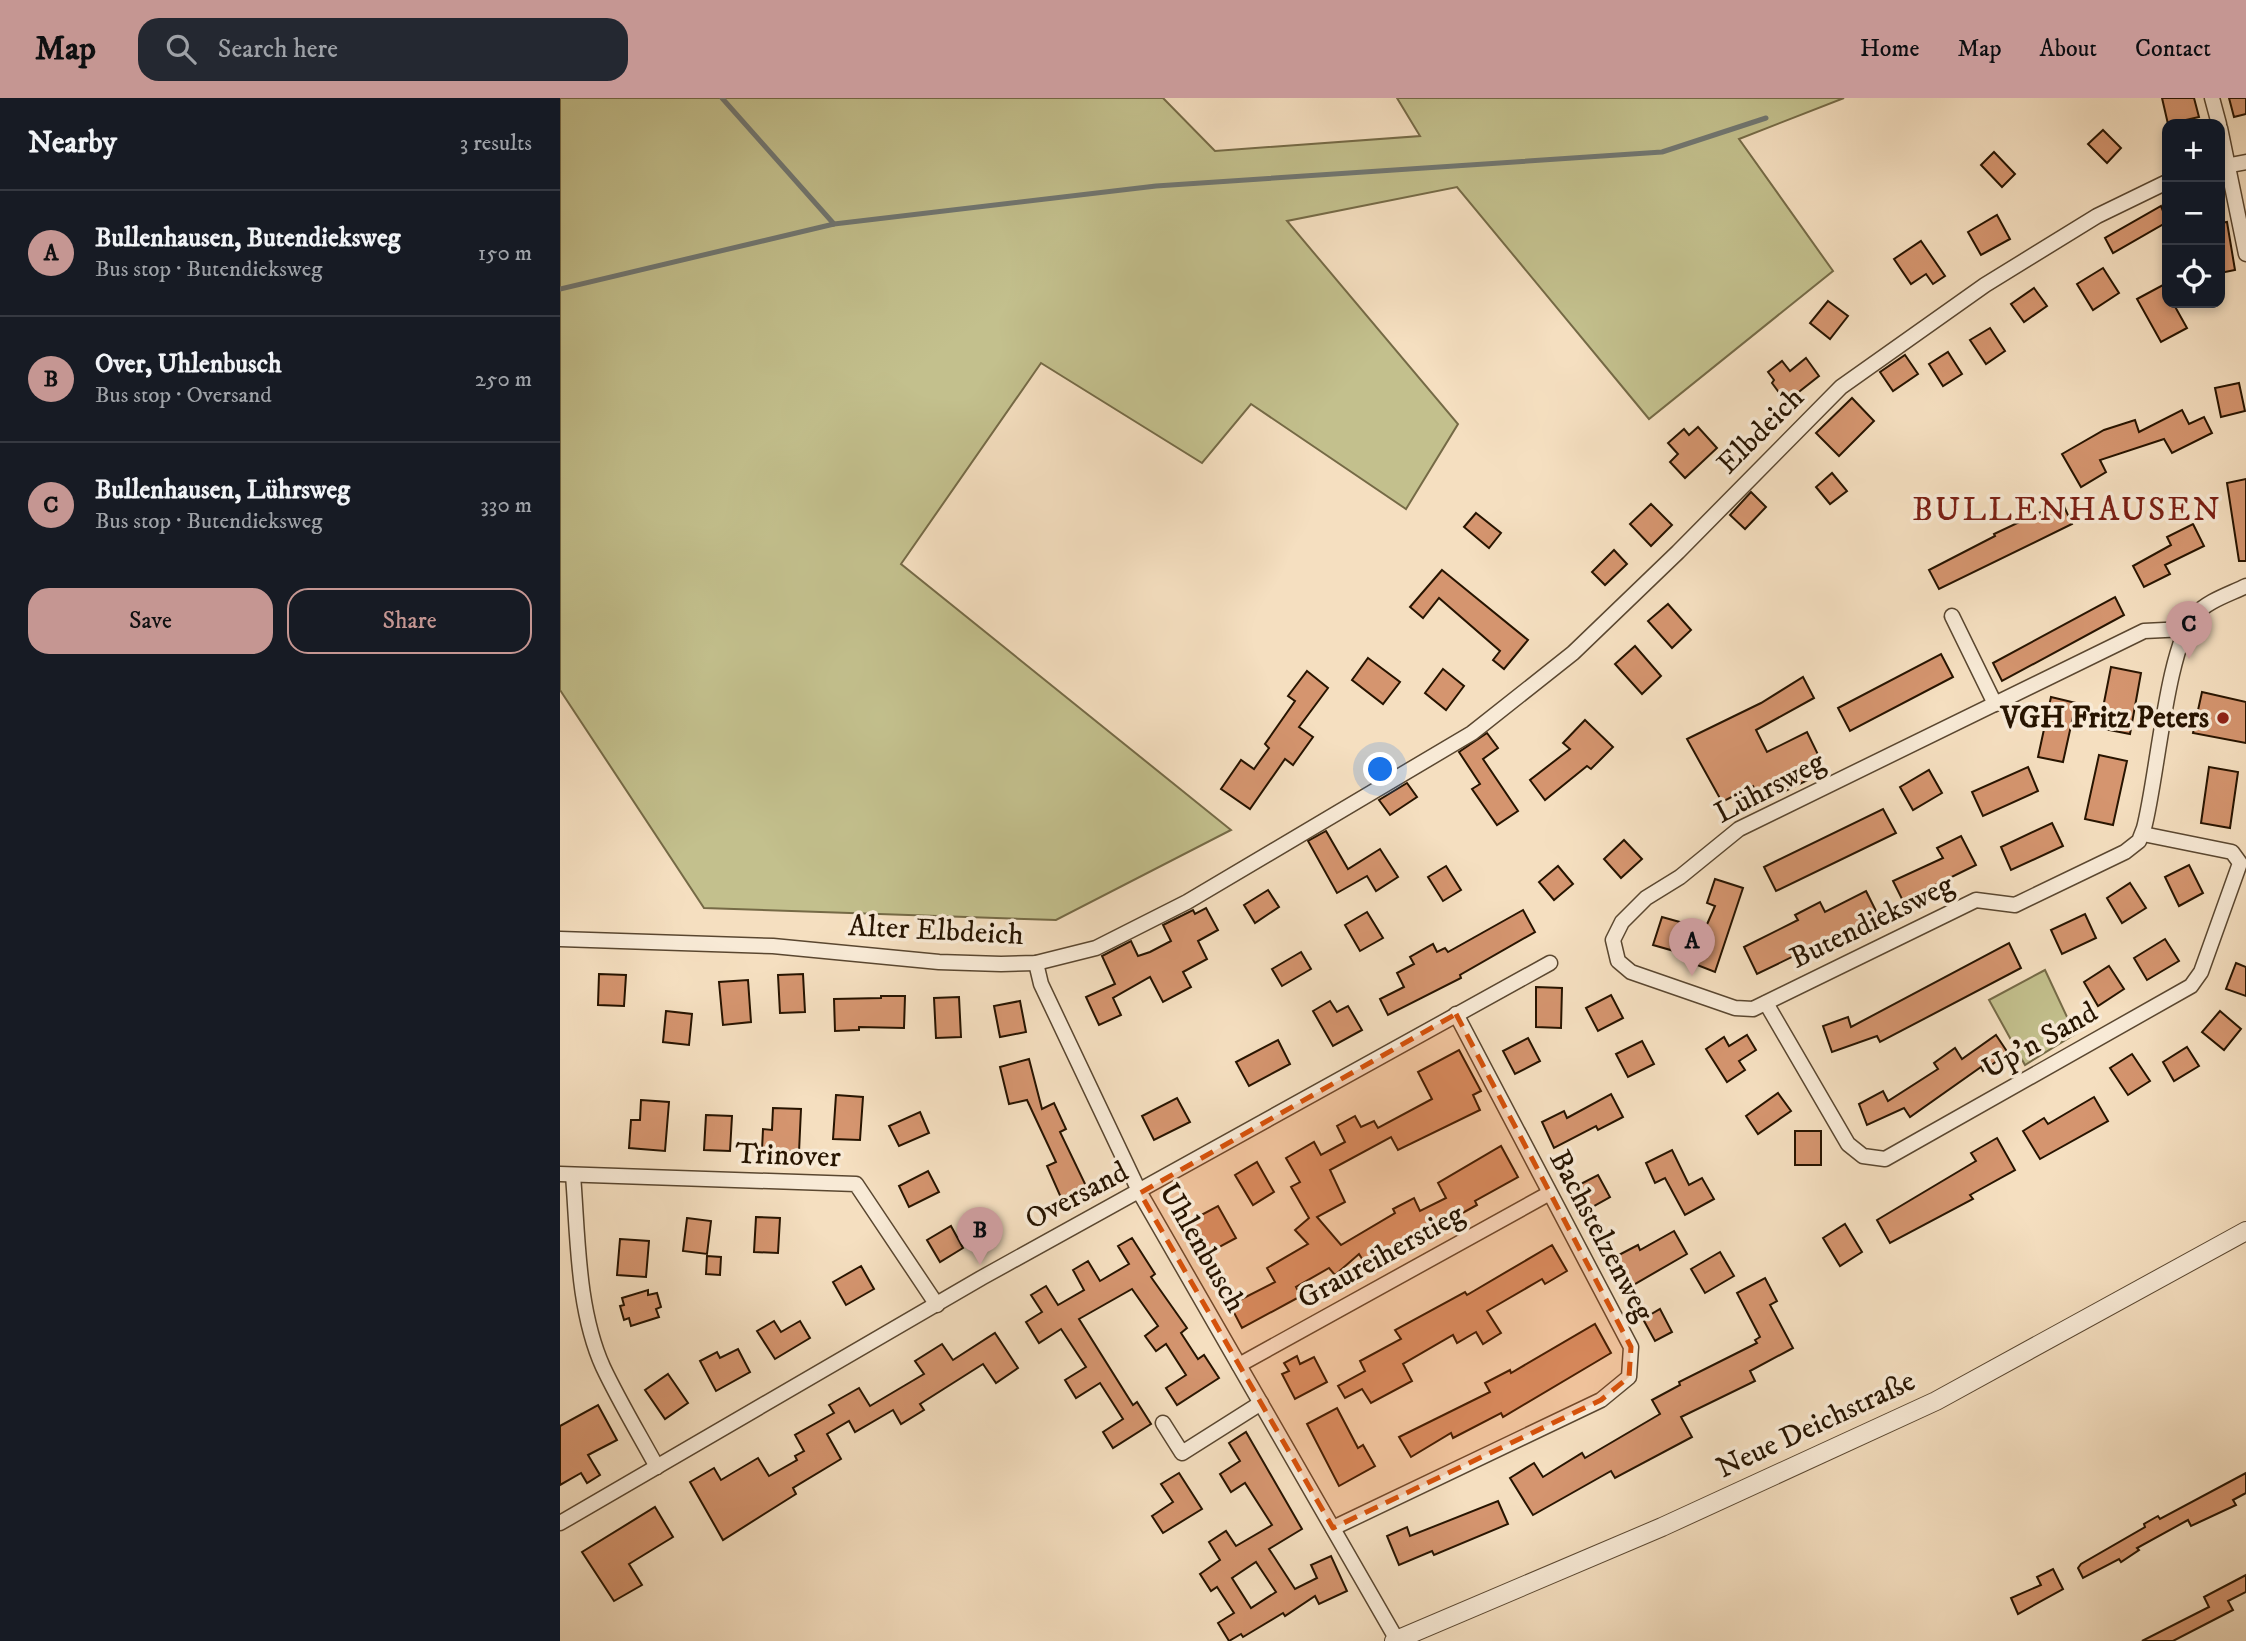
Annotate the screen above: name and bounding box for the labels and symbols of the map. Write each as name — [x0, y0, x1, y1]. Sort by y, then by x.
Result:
street label: Elbdeich — [1710, 380, 1812, 482]
district label: BULLENHAUSEN — [1912, 490, 2222, 531]
pin: C — [2166, 601, 2212, 659]
place label: VGH Fritz Peters — [2000, 700, 2209, 737]
marker: VGH Fritz Peters — [2215, 710, 2231, 726]
street label: Lührsweg — [1709, 744, 1832, 832]
your location — [1363, 752, 1397, 786]
street label: Butendieksweg — [1784, 866, 1960, 977]
street label: Alter Elbdeich — [847, 908, 1025, 954]
pin: A — [1669, 918, 1715, 976]
street label: Up'n Sand — [1976, 994, 2104, 1088]
street label: Trinover — [735, 1136, 841, 1176]
street label: Bachstelzenweg — [1540, 1144, 1662, 1328]
street label: Oversand — [1019, 1154, 1135, 1238]
street label: Uhlenbusch — [1150, 1177, 1254, 1319]
street label: Graureiherstieg — [1291, 1196, 1471, 1318]
pin: B — [957, 1207, 1003, 1265]
street label: Neue Deichstraße — [1711, 1363, 1921, 1487]

